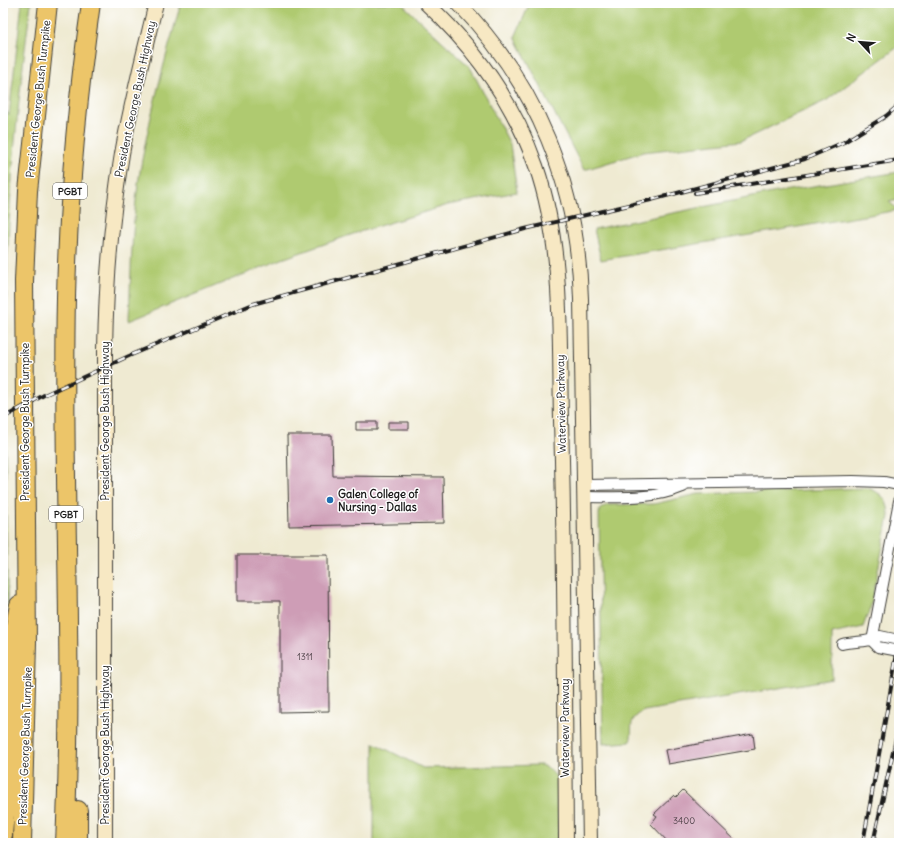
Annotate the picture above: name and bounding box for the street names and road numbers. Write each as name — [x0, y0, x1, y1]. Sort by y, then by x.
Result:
street label: President George Bush Highway — [112, 19, 158, 179]
street label: President George Bush Turnpike — [23, 20, 53, 178]
road number: PGBT — [53, 183, 87, 199]
street label: President George Bush Highway — [98, 341, 112, 501]
street label: President George Bush Turnpike — [18, 343, 32, 501]
street label: Waterview Parkway — [553, 355, 569, 453]
road number: PGBT — [49, 506, 83, 522]
street label: President George Bush Highway — [98, 665, 112, 825]
street label: President George Bush Turnpike — [15, 667, 35, 825]
street label: Waterview Parkway — [558, 679, 572, 777]

